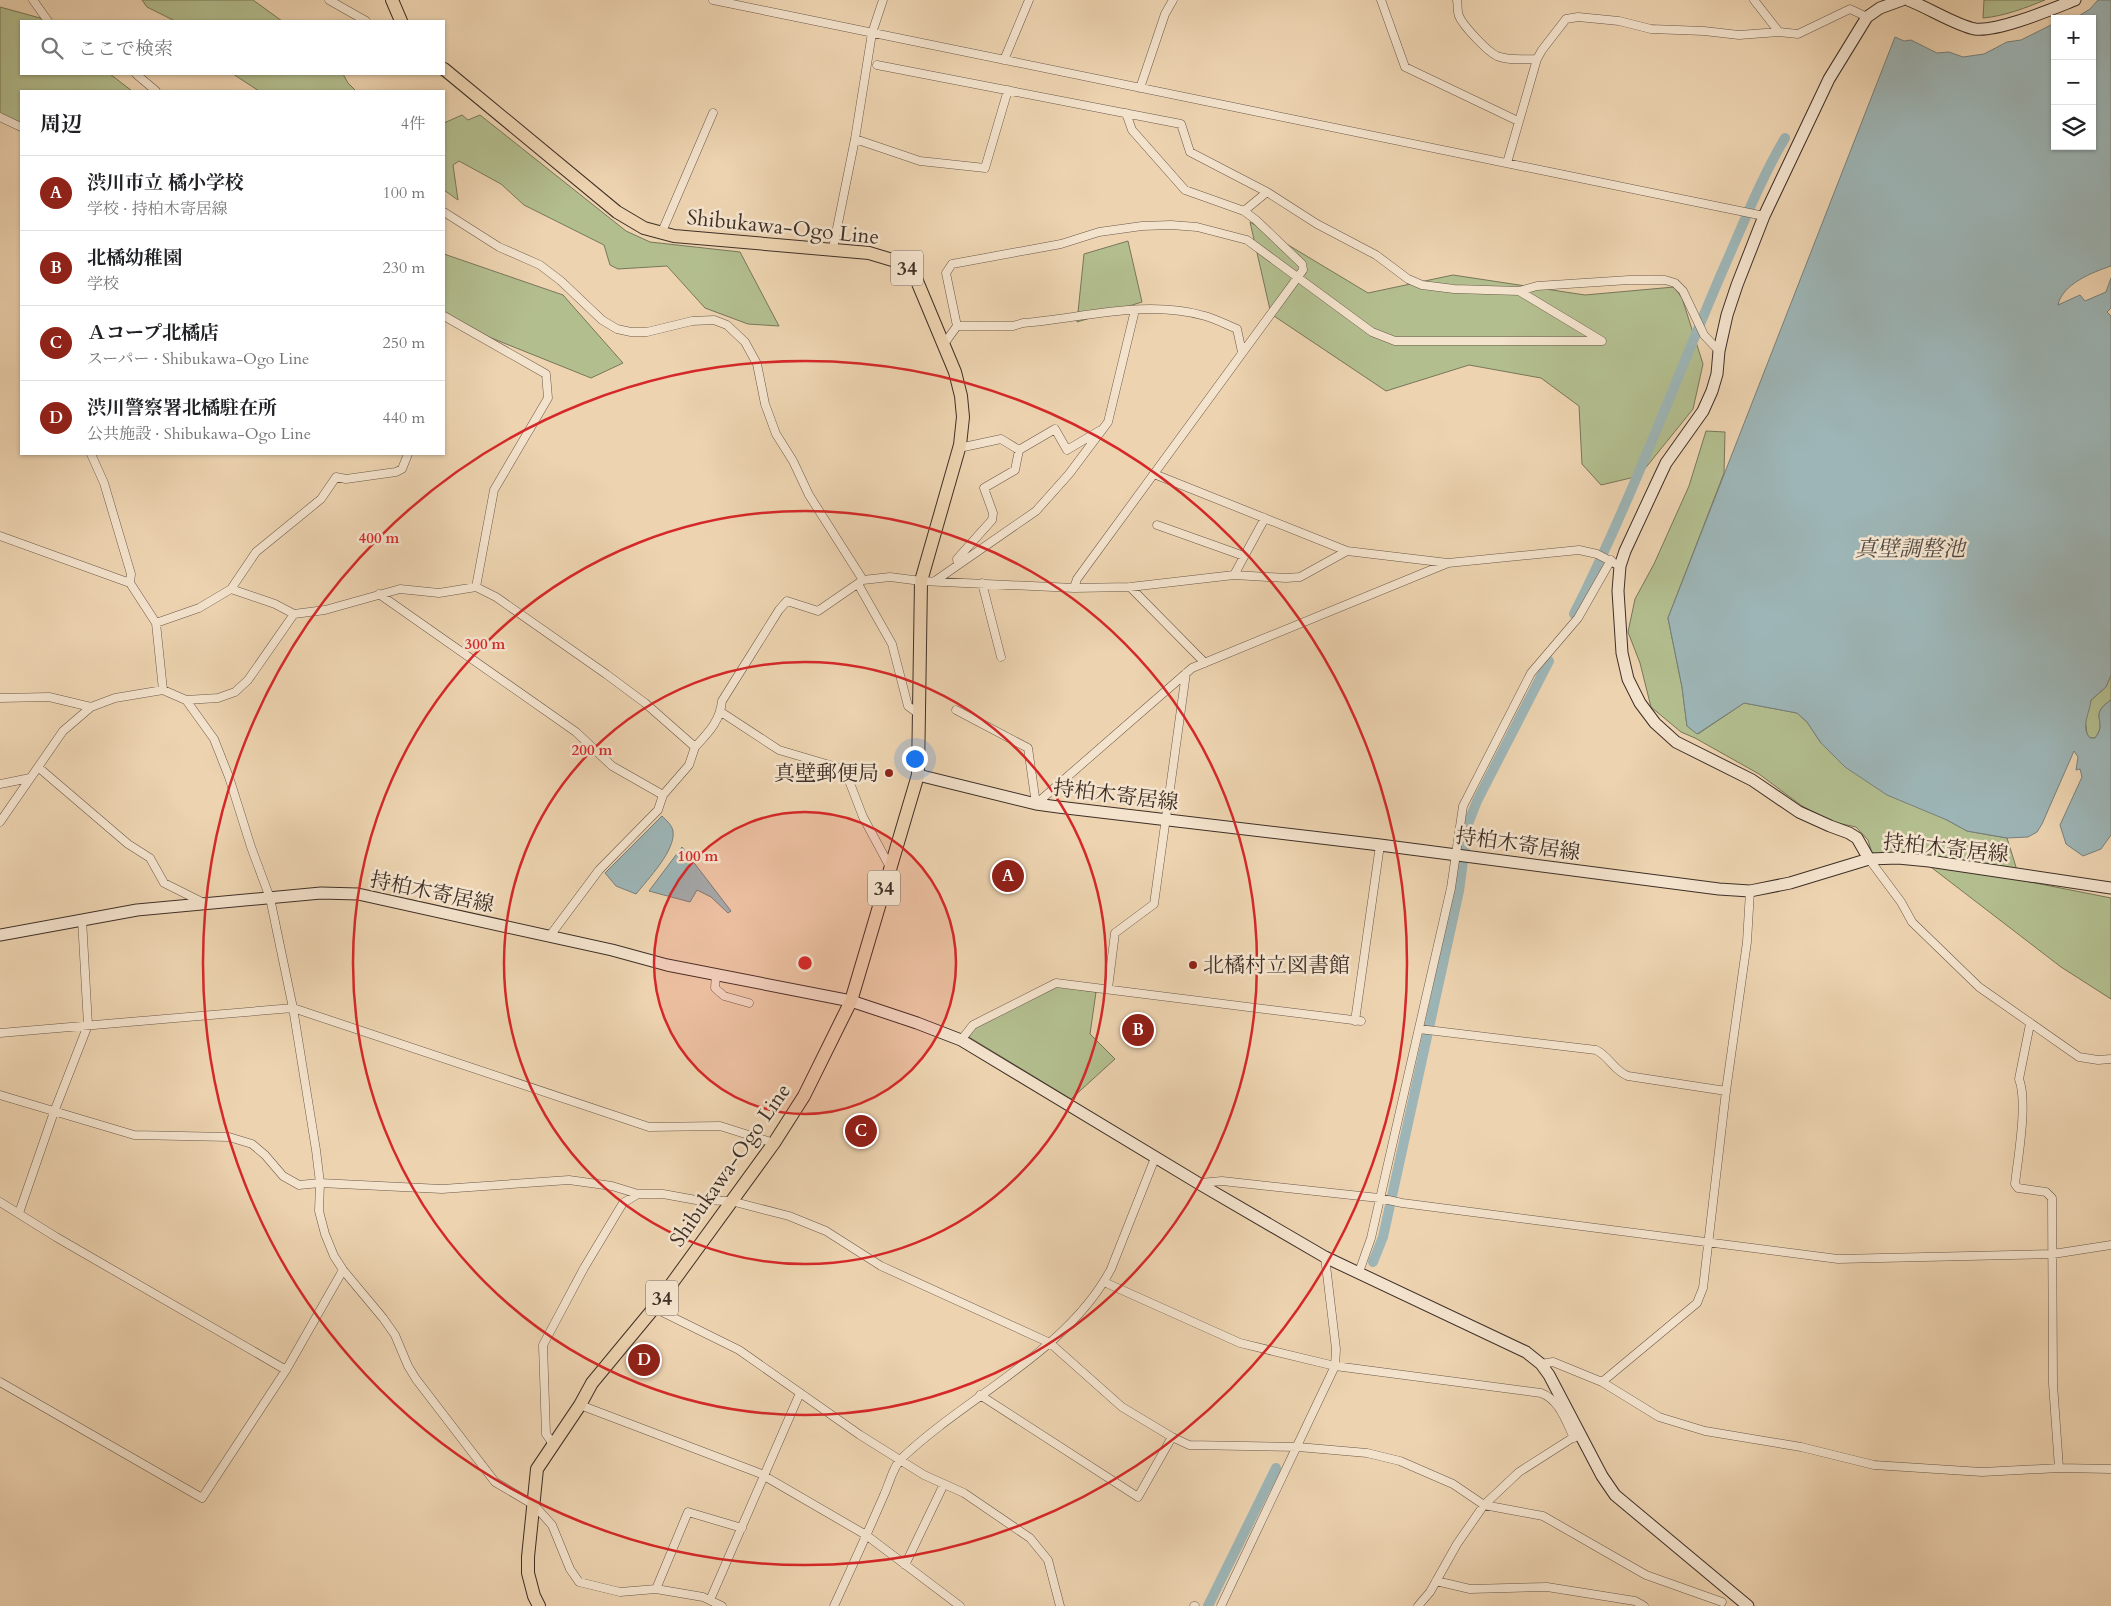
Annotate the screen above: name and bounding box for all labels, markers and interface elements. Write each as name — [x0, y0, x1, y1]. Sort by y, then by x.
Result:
map controls — [2051, 15, 2096, 150]
button: + — [2051, 15, 2096, 60]
search box — [20, 20, 445, 75]
icon: search — [38, 34, 66, 62]
text: ここで検索 — [78, 36, 173, 62]
button: − — [2051, 60, 2096, 105]
button: layers — [2051, 105, 2096, 150]
text: 周辺 — [40, 110, 82, 139]
text: 4件 — [401, 113, 425, 135]
text: 渋川市立 橘小学校 — [87, 170, 244, 196]
text: A — [50, 182, 62, 204]
text: 100 m — [383, 182, 425, 204]
text: 学校 · 持柏木寄居線 — [87, 198, 228, 220]
street label: Shibukawa-Ogo Line — [685, 203, 881, 252]
text: 北橘幼稚園 — [87, 245, 182, 271]
road number: 34 — [891, 250, 923, 286]
text: B — [50, 257, 62, 279]
text: 230 m — [383, 257, 425, 279]
text: 学校 — [87, 273, 119, 295]
text: Ａコープ北橘店 — [87, 320, 219, 346]
text: C — [50, 332, 62, 354]
text: 250 m — [383, 332, 425, 354]
text: スーパー · Shibukawa-Ogo Line — [87, 348, 309, 370]
text: 渋川警察署北橘駐在所 — [87, 395, 277, 421]
text: D — [49, 407, 63, 429]
text: 440 m — [383, 407, 425, 429]
text: 公共施設 · Shibukawa-Ogo Line — [87, 423, 311, 445]
text: 400 m — [359, 528, 400, 548]
water label: 真壁調整池 — [1855, 534, 1968, 564]
text: 300 m — [465, 634, 506, 654]
text: 200 m — [572, 740, 613, 760]
your location — [902, 746, 928, 772]
place label: 真壁郵便局 — [774, 759, 879, 788]
marker: 真壁郵便局 — [883, 767, 895, 779]
street label: 持柏木寄居線 — [1052, 773, 1180, 818]
street label: 持柏木寄居線 — [1454, 821, 1582, 868]
street label: 持柏木寄居線 — [1882, 827, 2010, 870]
text: 100 m — [678, 846, 719, 866]
pin: A — [992, 857, 1024, 895]
street label: 持柏木寄居線 — [367, 865, 497, 920]
road number: 34 — [868, 870, 900, 906]
place label: 北橘村立図書館 — [1203, 951, 1350, 980]
centre of rings — [796, 954, 814, 972]
marker: 北橘村立図書館 — [1187, 959, 1199, 971]
pin: B — [1122, 1011, 1154, 1049]
street label: Shibukawa-Ogo Line — [663, 1078, 798, 1253]
pin: C — [845, 1112, 877, 1150]
road number: 34 — [646, 1280, 678, 1316]
pin: D — [628, 1341, 660, 1379]

